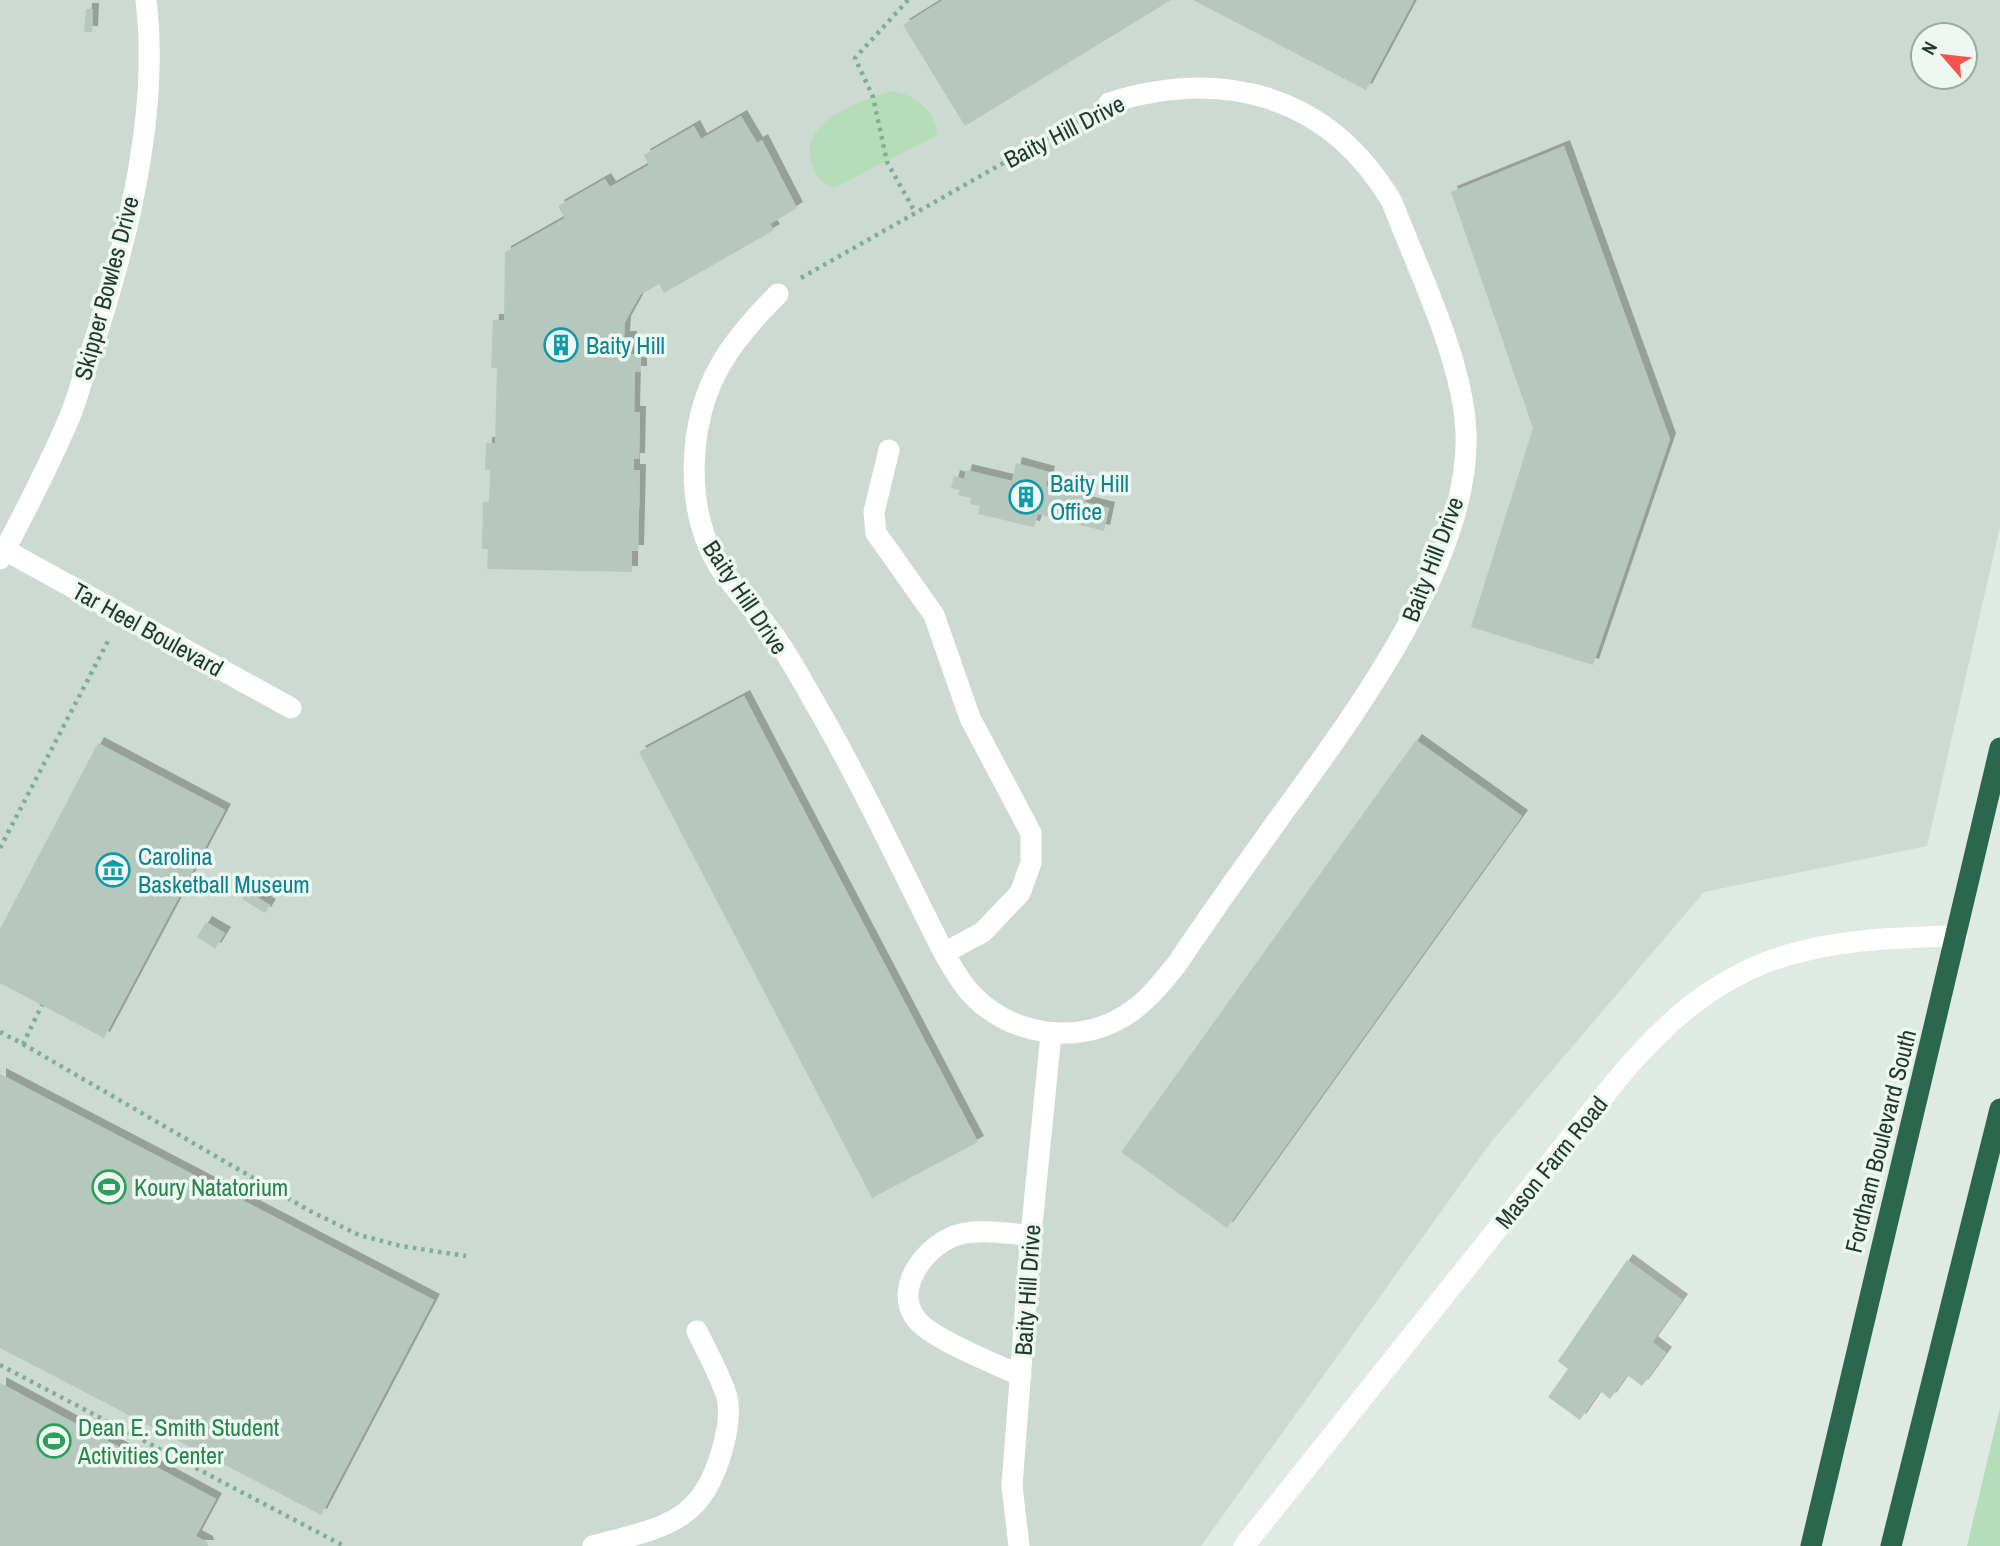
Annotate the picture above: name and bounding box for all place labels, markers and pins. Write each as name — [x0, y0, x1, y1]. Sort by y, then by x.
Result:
building icon: Baity Hill — [542, 326, 580, 364]
place label: Baity Hill — [586, 329, 665, 361]
place label: Baity Hill Office — [1050, 467, 1129, 527]
building icon: Baity Hill Office — [1007, 478, 1045, 516]
place label: Carolina Basketball Museum — [138, 840, 310, 900]
museum icon: Carolina Basketball Museum — [94, 851, 132, 889]
sports icon: Koury Natatorium — [90, 1168, 128, 1206]
place label: Koury Natatorium — [134, 1171, 288, 1203]
place label: Dean E. Smith Student Activities Center — [77, 1411, 280, 1471]
sports icon: Dean E. Smith Student Activities Center — [35, 1422, 73, 1460]

